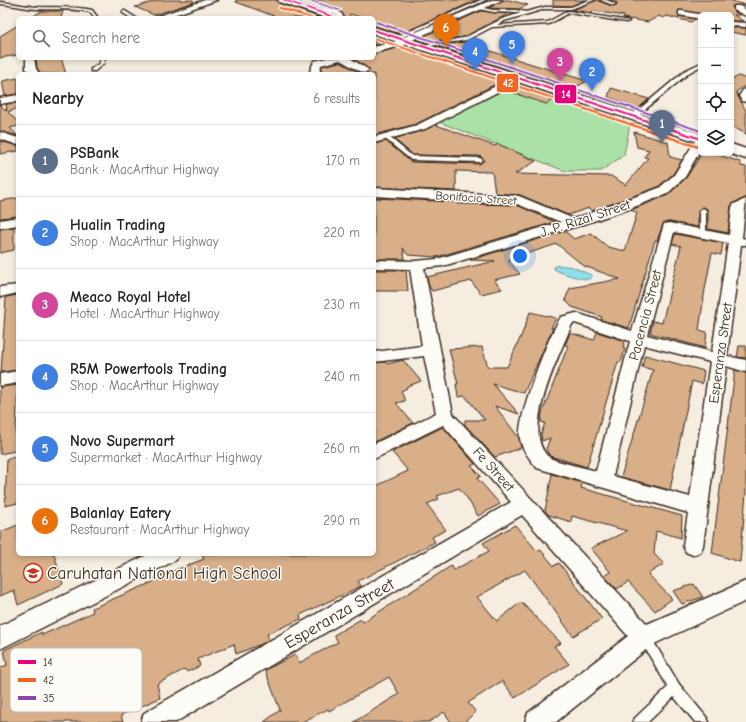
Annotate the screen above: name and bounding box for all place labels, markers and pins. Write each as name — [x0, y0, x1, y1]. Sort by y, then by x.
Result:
pin: 6 — [433, 14, 459, 47]
pin: 5 — [499, 31, 525, 64]
pin: 4 — [462, 38, 488, 71]
pin: 3 — [547, 48, 573, 81]
pin: 2 — [579, 58, 605, 91]
pin: 1 — [649, 110, 675, 143]
school or university icon: Caruhatan National High School — [22, 562, 44, 584]
place label: Caruhatan National High School — [47, 564, 281, 583]

